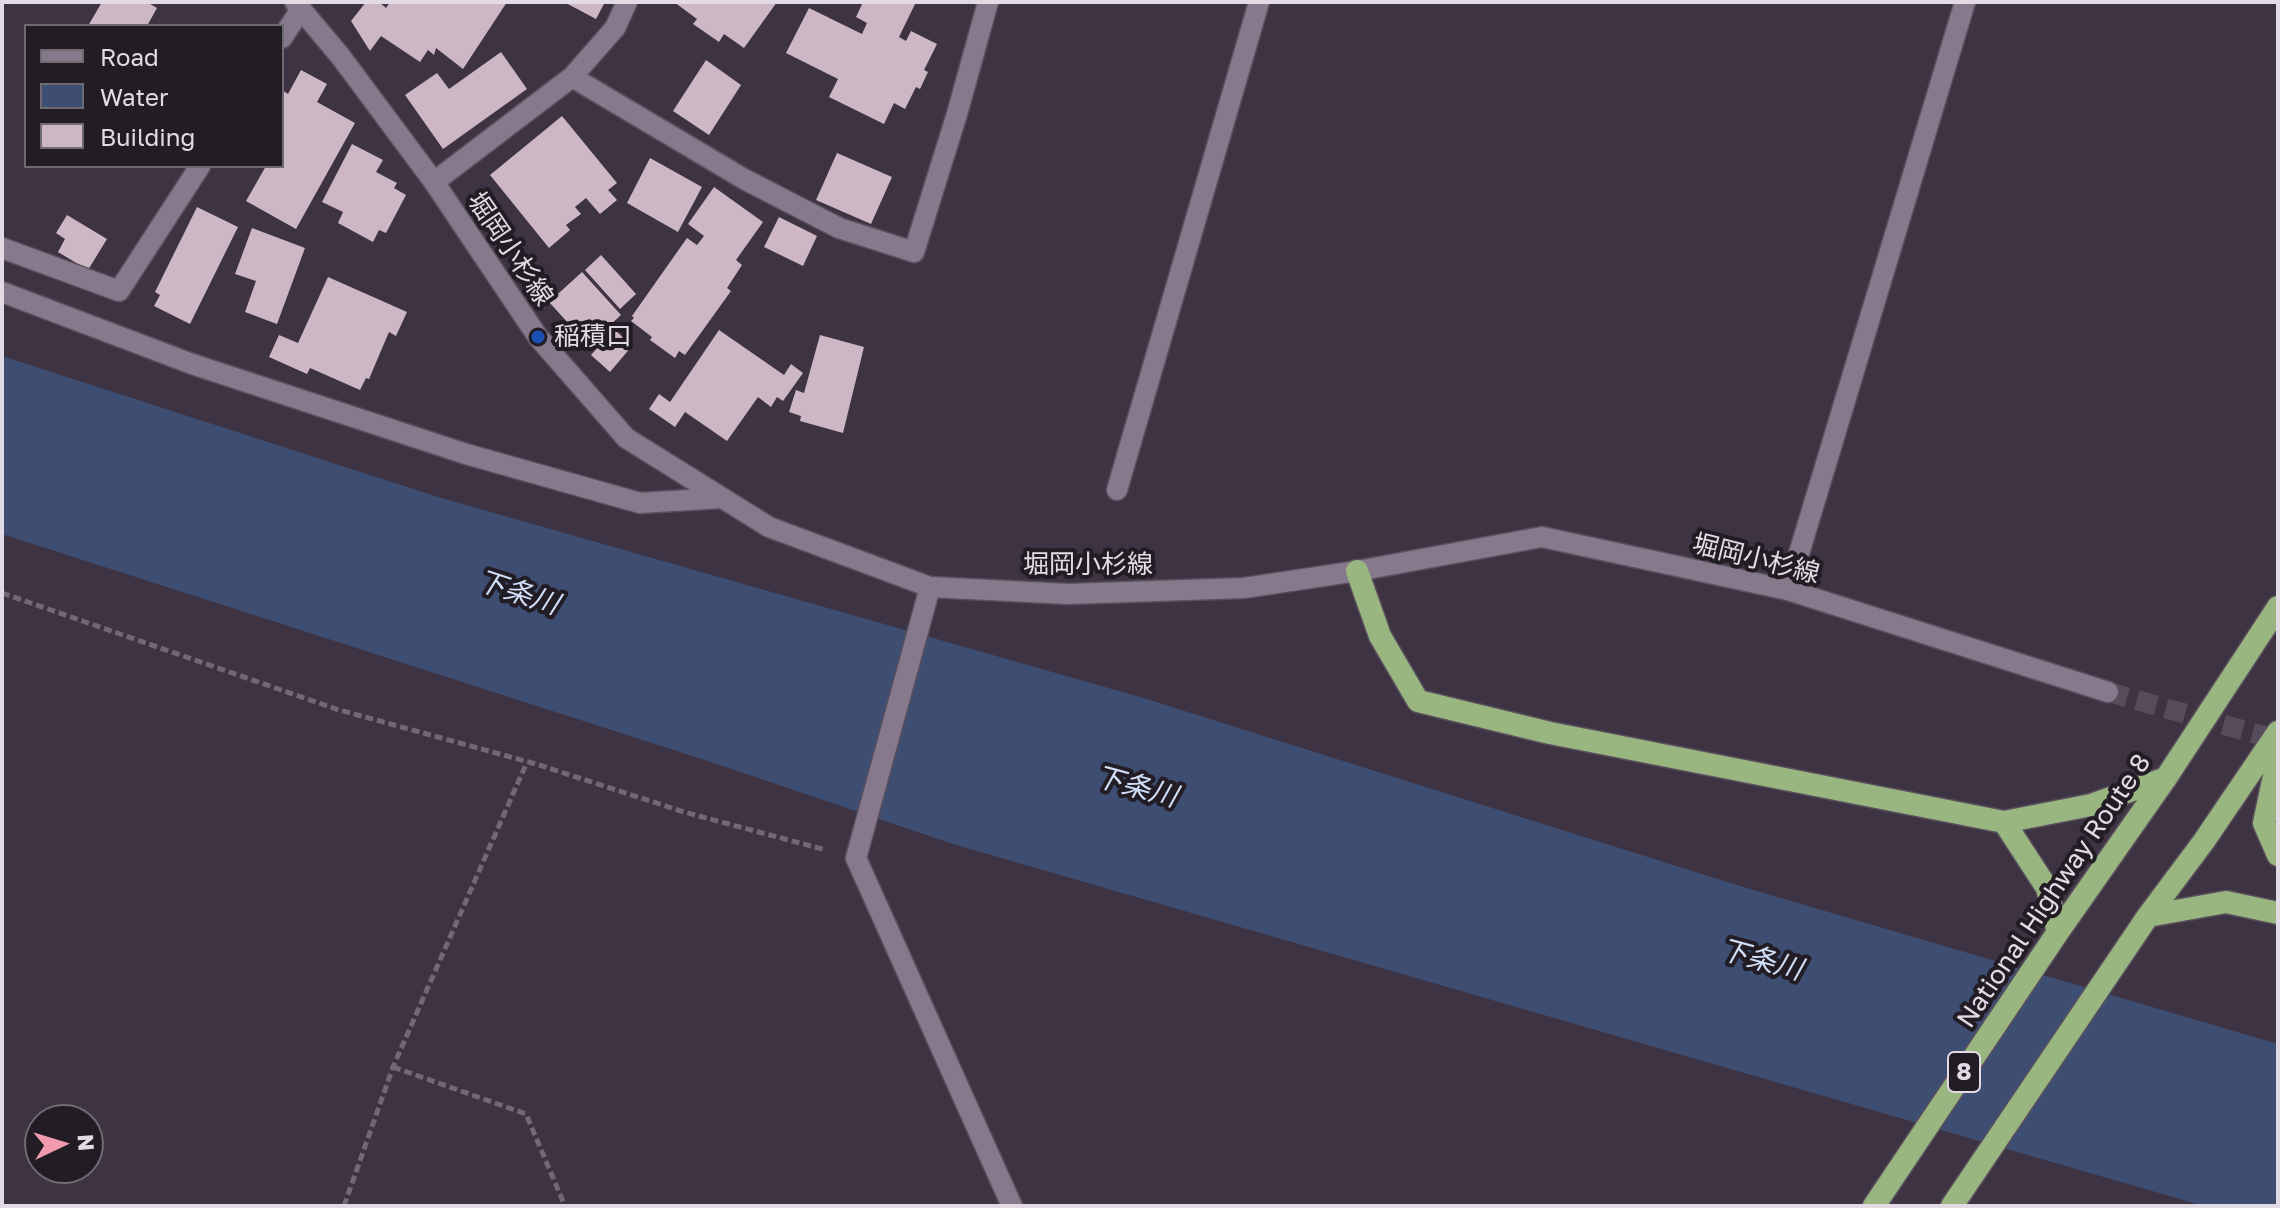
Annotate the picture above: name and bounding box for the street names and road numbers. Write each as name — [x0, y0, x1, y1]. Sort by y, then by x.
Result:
street label: 堀岡小杉線 — [461, 186, 559, 312]
street label: 堀岡小杉線 — [1689, 528, 1823, 590]
street label: 堀岡小杉線 — [1023, 549, 1153, 581]
street label: National Highway Route 8 — [1951, 748, 2157, 1034]
road number: 8 — [1948, 1052, 1980, 1092]

